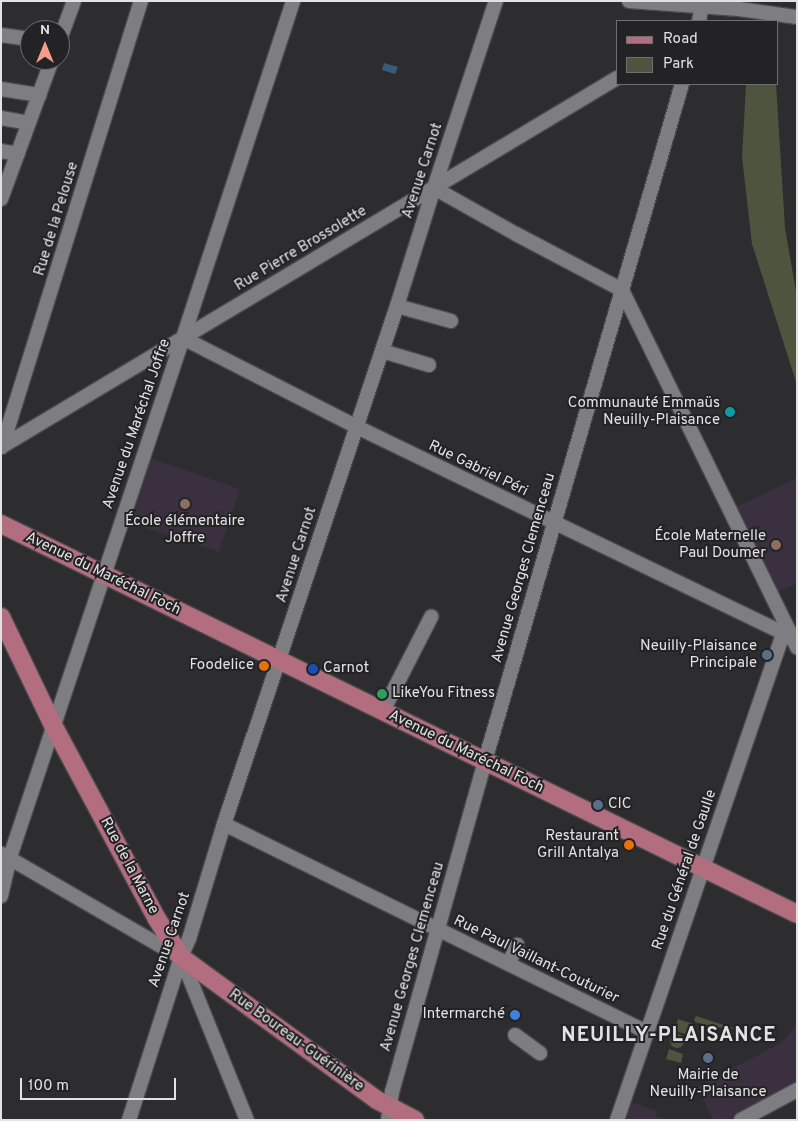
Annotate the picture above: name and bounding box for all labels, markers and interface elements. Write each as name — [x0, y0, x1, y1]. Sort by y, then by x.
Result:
north arrow — [20, 20, 70, 70]
legend — [616, 20, 778, 85]
text: N — [40, 22, 50, 39]
text: Road — [663, 30, 698, 49]
text: Park — [663, 55, 694, 74]
street label: Avenue Carnot — [399, 121, 447, 221]
street label: Rue de la Pelouse — [31, 160, 83, 278]
street label: Rue Pierre Brossolette — [232, 202, 370, 296]
street label: Avenue du Maréchal Joffre — [99, 337, 175, 511]
place label: Communauté Emmaüs Neuilly-Plaisance — [568, 394, 720, 429]
marker: Communauté Emmaüs Neuilly-Plaisance — [724, 406, 736, 418]
street label: Rue Gabriel Péri — [425, 437, 531, 501]
street label: Avenue Georges Clemenceau — [488, 471, 560, 665]
marker: École élémentaire Joffre — [179, 498, 191, 510]
street label: Avenue Carnot — [273, 505, 321, 605]
place label: École élémentaire Joffre — [125, 512, 245, 547]
place label: École Maternelle Paul Doumer — [655, 527, 766, 562]
street label: Avenue du Maréchal Foch — [22, 529, 184, 619]
marker: École Maternelle Paul Doumer — [770, 539, 782, 551]
place label: Neuilly-Plaisance Principale — [640, 637, 757, 672]
marker: Neuilly-Plaisance Principale — [761, 649, 773, 661]
place label: Foodelice — [190, 657, 254, 675]
marker: Foodelice — [258, 660, 270, 672]
place label: Carnot — [323, 660, 369, 678]
marker: Carnot — [307, 663, 319, 675]
place label: LikeYou Fitness — [392, 685, 495, 703]
marker: LikeYou Fitness — [376, 688, 388, 700]
street label: Avenue du Maréchal Foch — [385, 707, 547, 797]
street label: Rue du Général de Gaulle — [649, 787, 721, 953]
place label: CIC — [608, 796, 632, 814]
marker: CIC — [592, 799, 604, 811]
street label: Rue de la Marne — [96, 814, 162, 918]
place label: Restaurant Grill Antalya — [536, 827, 619, 862]
marker: Restaurant Grill Antalya — [623, 839, 635, 851]
street label: Avenue Georges Clemenceau — [377, 860, 449, 1054]
street label: Avenue Carnot — [145, 890, 195, 990]
street label: Rue Paul Vaillant-Couturier — [450, 912, 622, 1008]
street label: Rue Boureau-Guérinière — [225, 986, 367, 1096]
place label: Intermarché — [422, 1006, 505, 1024]
marker: Intermarché — [509, 1009, 521, 1021]
district label: NEUILLY-PLAISANCE — [559, 1024, 779, 1048]
marker: Mairie de Neuilly-Plaisance — [702, 1052, 714, 1064]
place label: Mairie de Neuilly-Plaisance — [650, 1066, 766, 1101]
scale bar — [22, 1068, 179, 1100]
text: 100 m — [28, 1077, 69, 1096]

